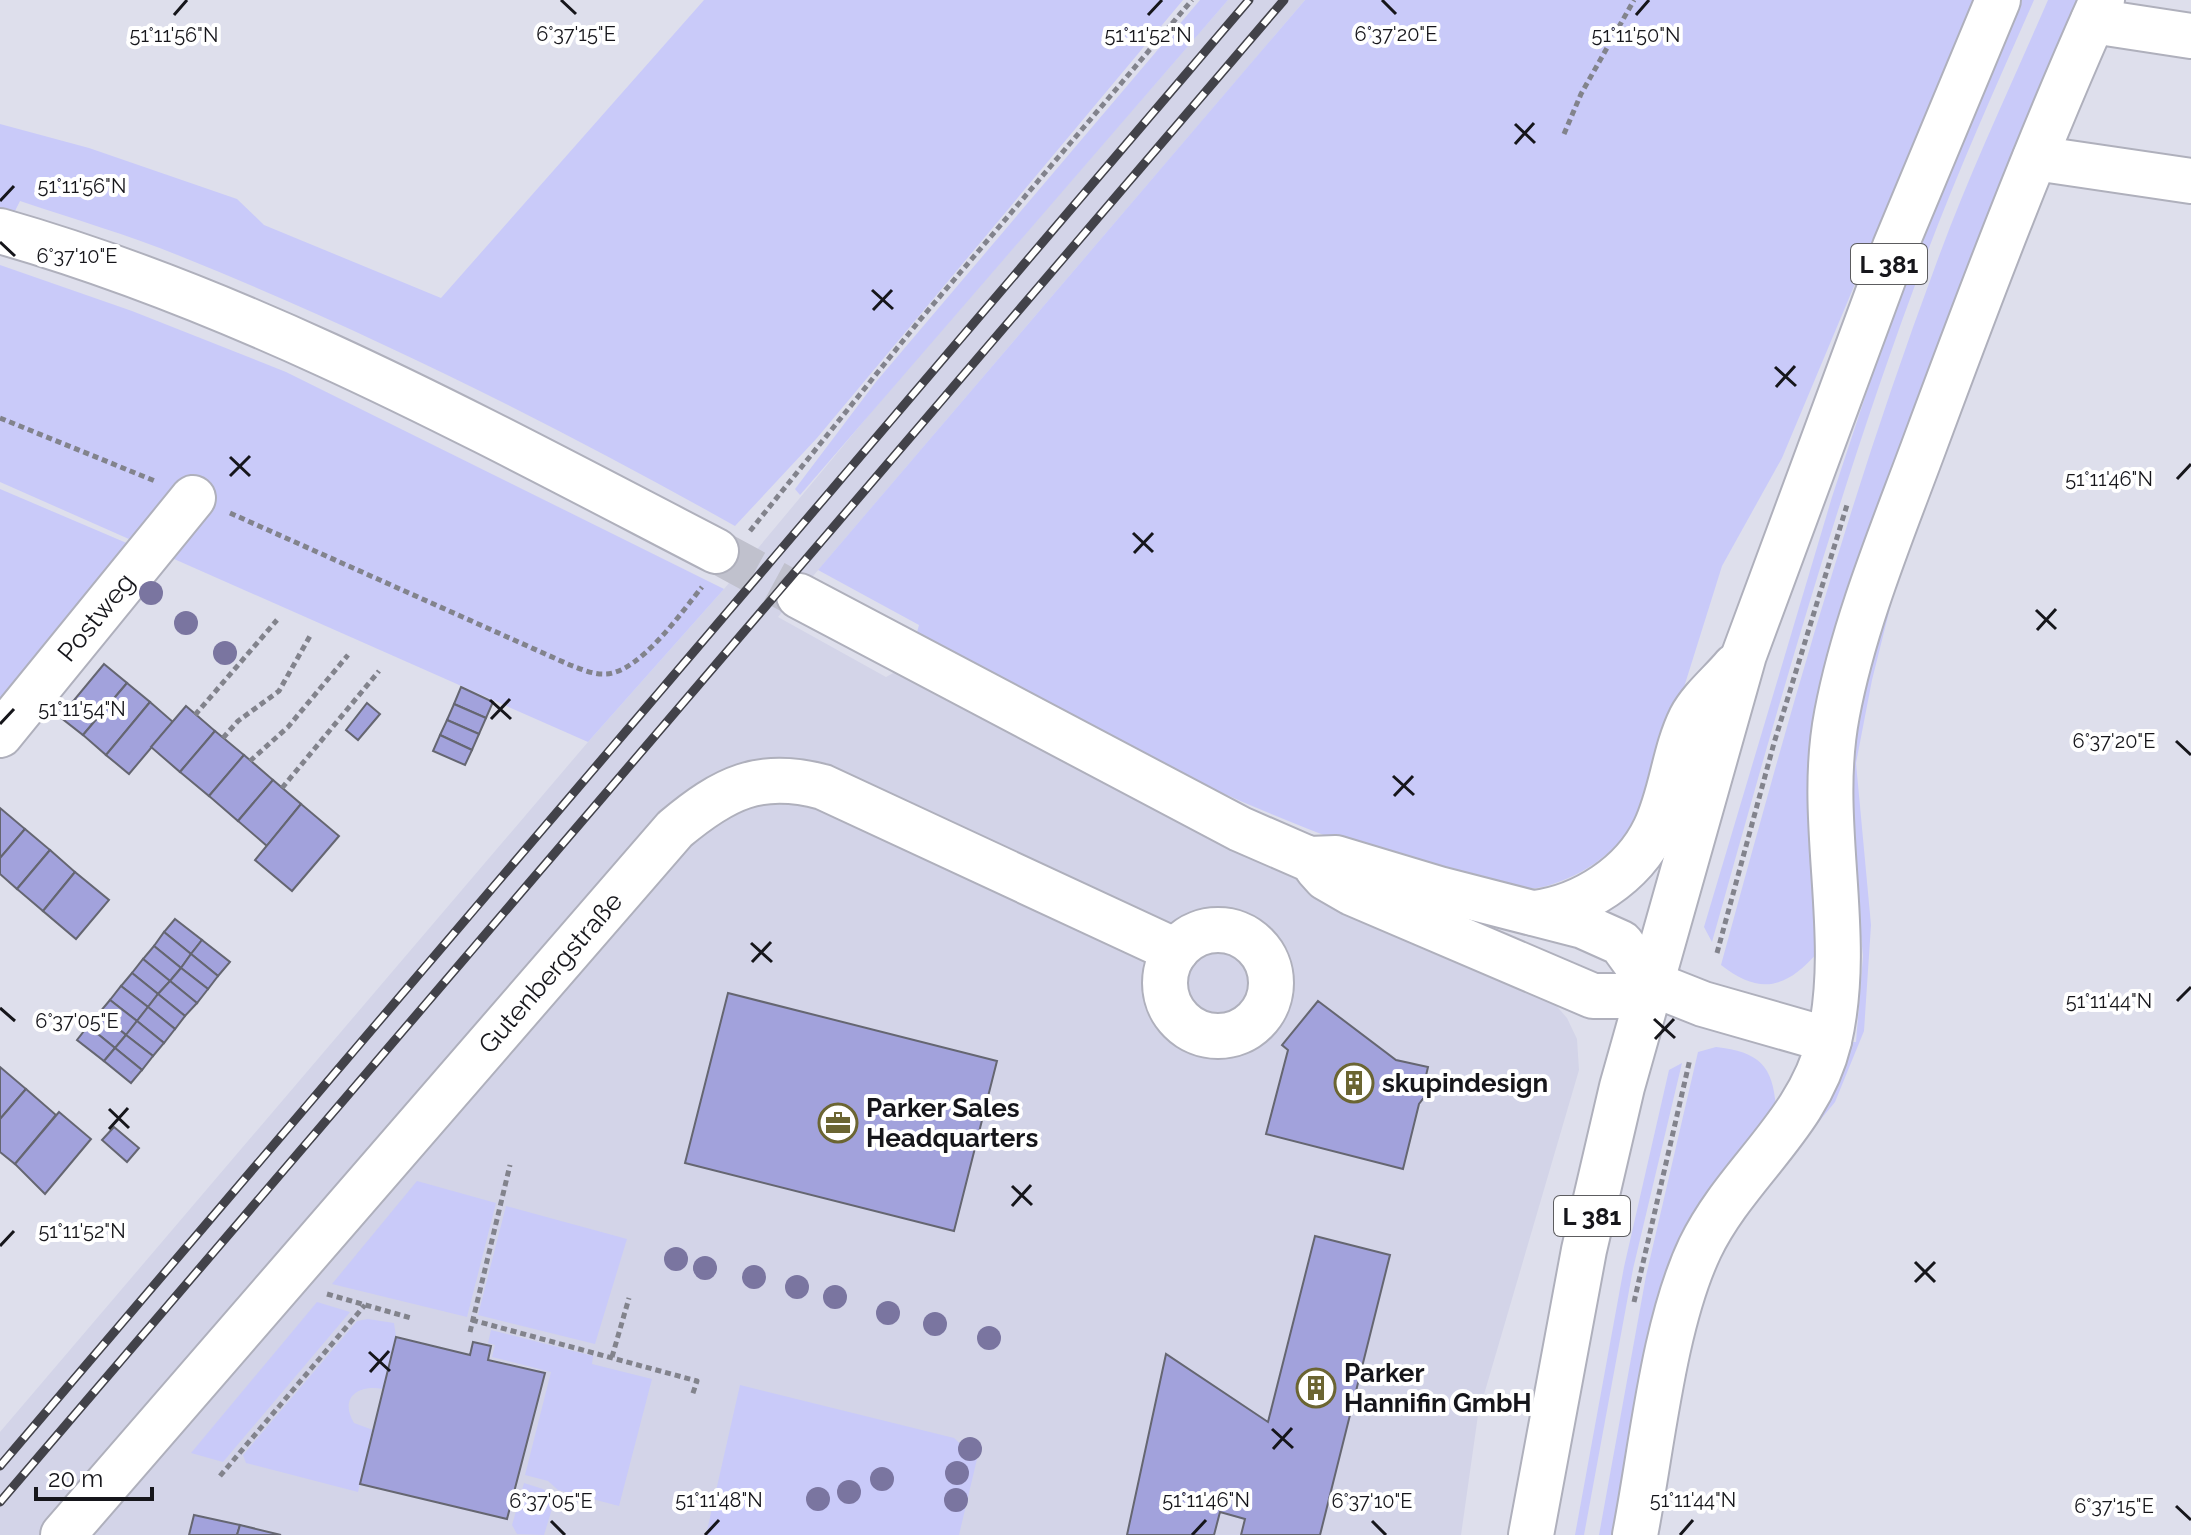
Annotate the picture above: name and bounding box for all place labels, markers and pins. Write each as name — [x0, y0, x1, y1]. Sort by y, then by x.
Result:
building icon: skupindesign — [1333, 1062, 1375, 1104]
place label: skupindesign — [1382, 1068, 1548, 1098]
place label: Parker Sales Headquarters — [866, 1093, 1038, 1153]
office icon: Parker Sales Headquarters — [817, 1102, 859, 1144]
place label: Parker Hannifin GmbH — [1344, 1358, 1532, 1418]
building icon: Parker Hannifin GmbH — [1295, 1367, 1337, 1409]

